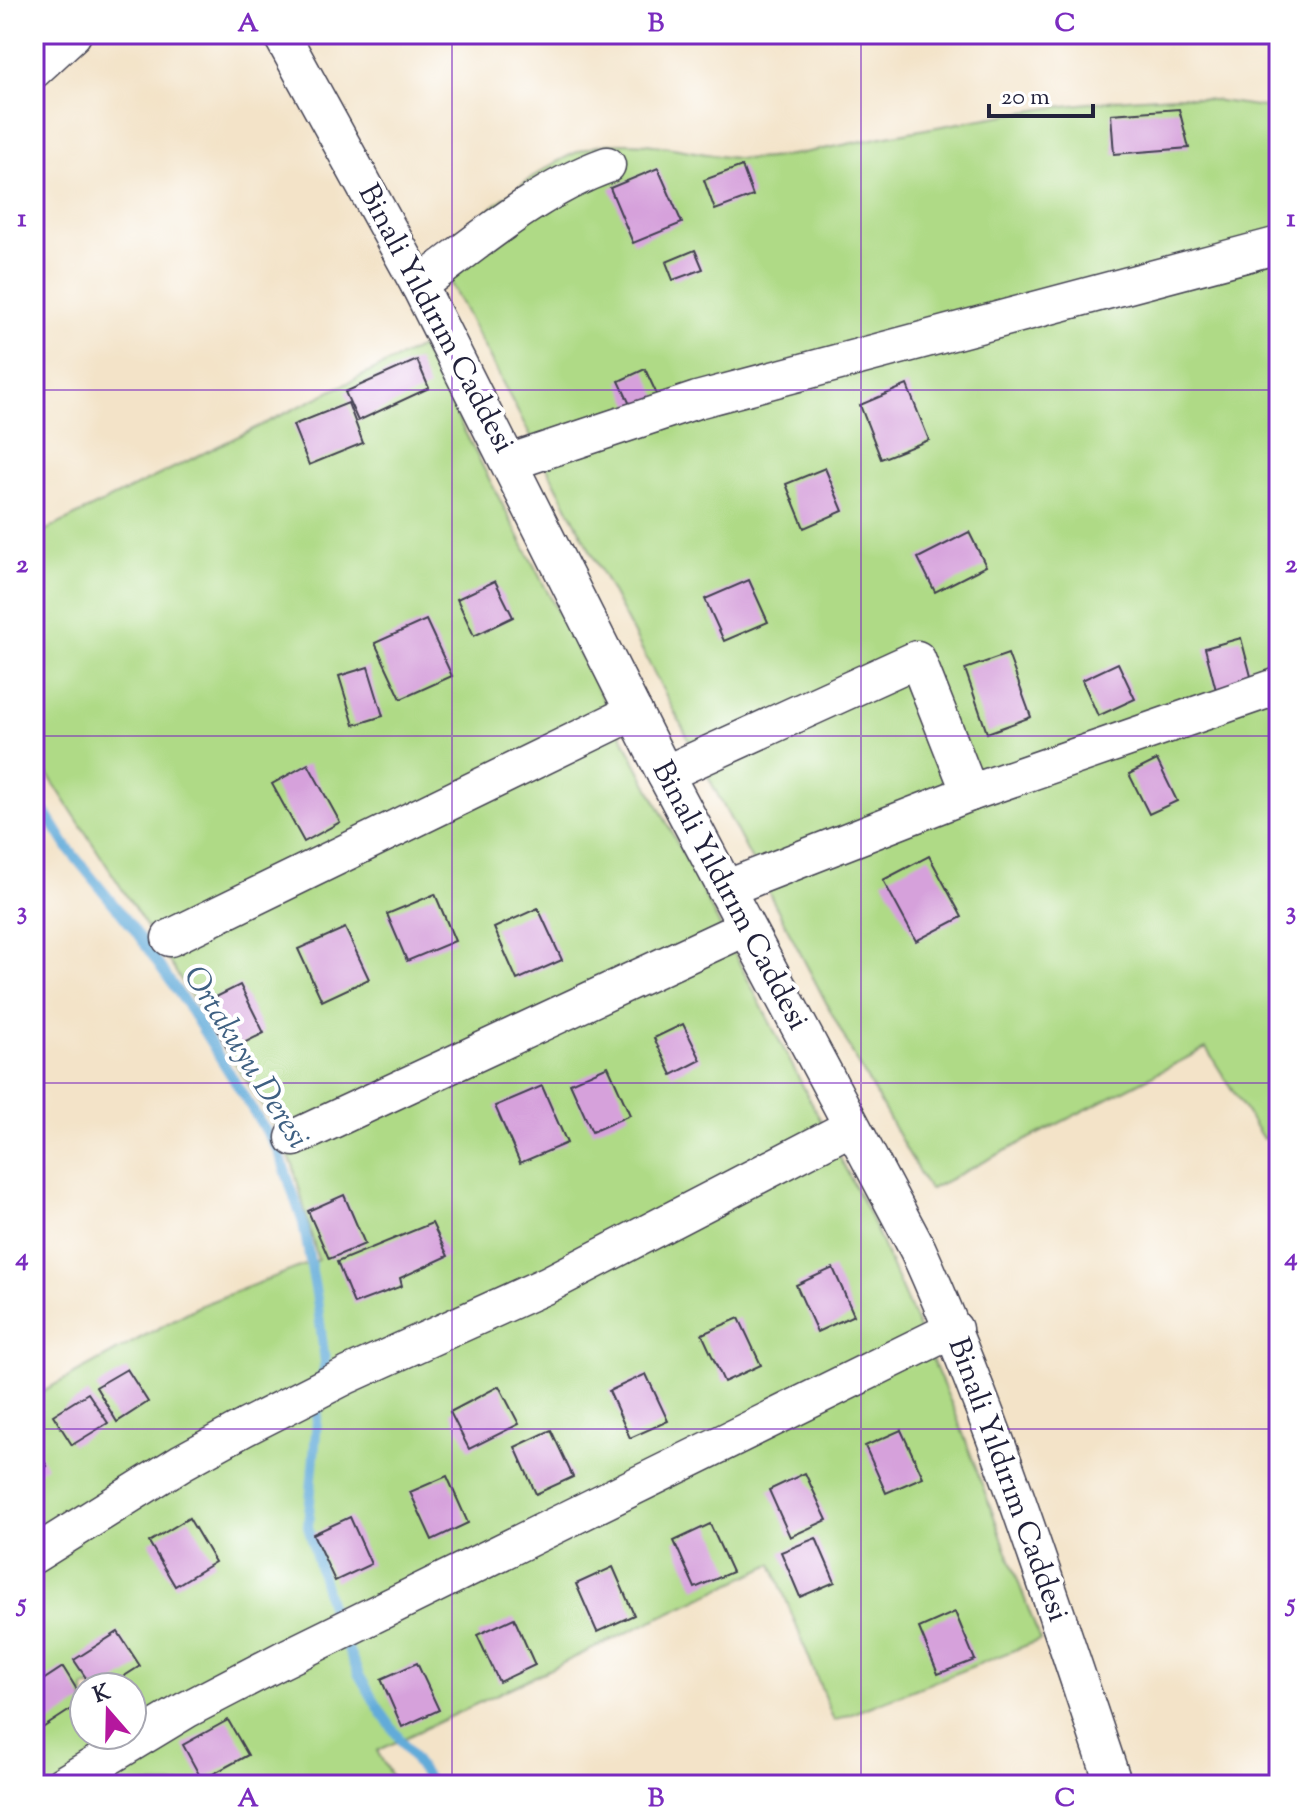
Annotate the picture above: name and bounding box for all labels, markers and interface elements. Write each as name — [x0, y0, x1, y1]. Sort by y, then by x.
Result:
text: A — [237, 6, 259, 43]
text: B — [648, 6, 665, 43]
text: C — [1055, 6, 1075, 43]
scale bar — [989, 68, 1093, 118]
text: 20 m — [1001, 81, 1050, 115]
street label: Binali Yıldırım Caddesi — [346, 177, 524, 461]
text: 1 — [18, 201, 27, 238]
text: 1 — [1287, 201, 1296, 238]
text: 2 — [16, 547, 29, 584]
text: 2 — [1285, 547, 1298, 584]
street label: Binali Yıldırım Caddesi — [640, 754, 818, 1038]
text: 3 — [17, 894, 27, 931]
text: 3 — [1286, 894, 1296, 931]
water label: Ortakuyu Deresi — [170, 958, 320, 1158]
text: 4 — [14, 1240, 29, 1277]
text: 4 — [1283, 1240, 1298, 1277]
street label: Binali Yıldırım Caddesi — [936, 1332, 1078, 1628]
text: 5 — [16, 1586, 27, 1623]
text: 5 — [1285, 1586, 1296, 1623]
north arrow — [68, 1671, 148, 1751]
text: K — [89, 1677, 115, 1713]
text: A — [237, 1781, 259, 1818]
text: B — [648, 1781, 665, 1818]
text: C — [1055, 1781, 1075, 1818]

